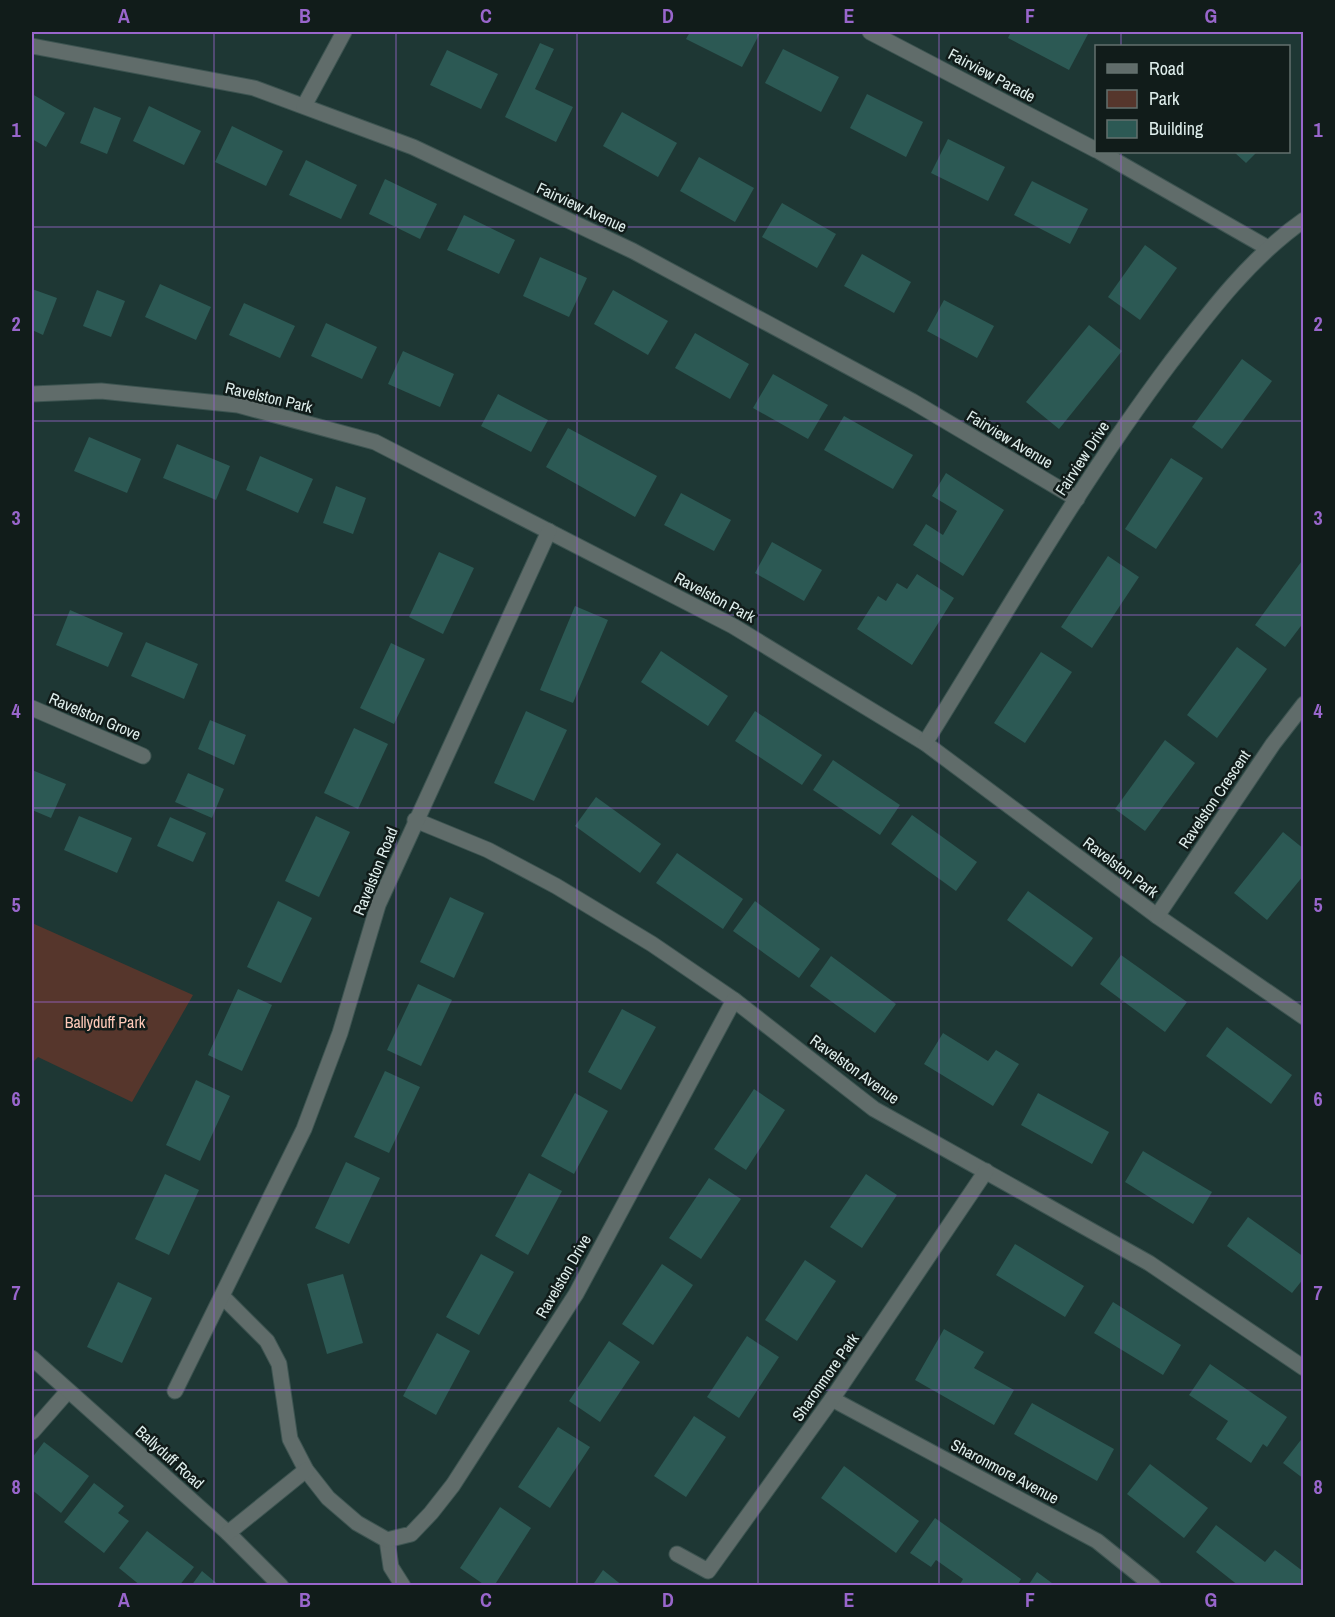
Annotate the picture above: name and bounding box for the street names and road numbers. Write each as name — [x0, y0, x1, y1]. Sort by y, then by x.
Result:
street label: Fairview Parade — [945, 43, 1039, 107]
street label: Fairview Avenue — [533, 177, 631, 237]
street label: Ravelston Park — [223, 376, 315, 418]
street label: Fairview Avenue — [963, 405, 1057, 473]
street label: Fairview Drive — [1050, 417, 1114, 499]
street label: Ravelston Park — [671, 566, 760, 628]
street label: Ravelston Grove — [46, 687, 144, 745]
street label: Ravelston Crescent — [1173, 745, 1255, 853]
street label: Ravelston Road — [347, 824, 403, 918]
street label: Ravelston Park — [1079, 831, 1163, 903]
street label: Ravelston Avenue — [806, 1029, 904, 1109]
street label: Ravelston Drive — [530, 1230, 596, 1322]
street label: Sharonmore Park — [786, 1328, 864, 1425]
street label: Ballyduff Road — [131, 1420, 209, 1494]
street label: Sharonmore Avenue — [947, 1433, 1063, 1509]

